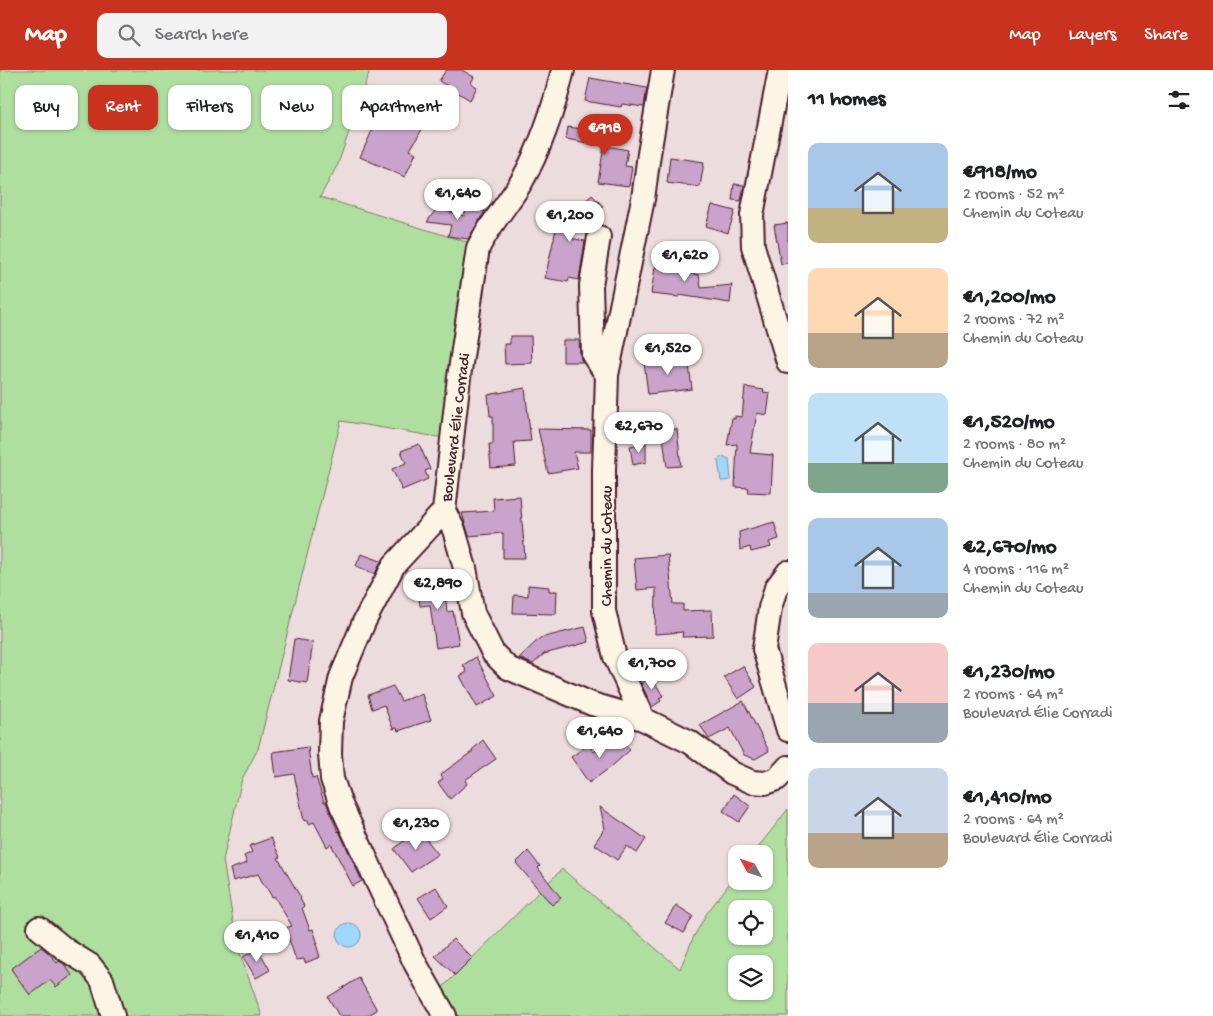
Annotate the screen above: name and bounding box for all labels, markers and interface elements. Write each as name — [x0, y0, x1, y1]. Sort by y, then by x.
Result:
search box — [97, 13, 447, 58]
text: Map — [25, 21, 67, 50]
icon: search — [115, 21, 143, 49]
text: Search here — [155, 24, 248, 47]
text: Map — [1009, 25, 1041, 46]
text: Layers — [1069, 25, 1116, 46]
text: Share — [1144, 25, 1188, 46]
chip: Buy — [15, 85, 78, 130]
chip: Rent — [88, 85, 158, 130]
chip: Filters — [168, 85, 251, 130]
chip: New — [261, 85, 332, 130]
chip: Apartment — [342, 85, 459, 130]
icon: filters — [1165, 86, 1193, 114]
text: 11 homes — [808, 88, 886, 113]
pin: €918 — [575, 114, 635, 156]
text: €918 — [589, 120, 621, 139]
text: €918/mo — [963, 161, 1037, 186]
icon: home — [848, 163, 908, 223]
pin: €1,640 — [417, 178, 499, 221]
text: €1,640 — [435, 185, 481, 204]
text: 2 rooms · 52 m² — [963, 186, 1065, 205]
pin: €1,200 — [529, 200, 611, 243]
text: Chemin du Coteau — [963, 205, 1084, 224]
text: €1,200 — [546, 207, 594, 226]
pin: €1,620 — [644, 240, 726, 283]
text: €1,620 — [662, 247, 708, 266]
text: €1,200/mo — [963, 286, 1056, 311]
icon: home — [848, 288, 908, 348]
text: 2 rooms · 72 m² — [963, 311, 1064, 330]
text: Chemin du Coteau — [963, 330, 1084, 349]
pin: €1,520 — [627, 334, 709, 376]
text: €1,520 — [645, 340, 691, 359]
street label: Boulevard Élie Corradi — [439, 352, 476, 504]
text: €1,520/mo — [963, 411, 1055, 436]
pin: €2,670 — [598, 412, 680, 454]
icon: home — [848, 413, 908, 473]
text: €2,670 — [615, 418, 663, 437]
text: 2 rooms · 80 m² — [963, 436, 1066, 455]
text: Chemin du Coteau — [963, 455, 1084, 474]
street label: Chemin du Coteau — [599, 485, 618, 606]
text: €2,670/mo — [963, 536, 1057, 561]
icon: home — [848, 538, 908, 598]
text: 4 rooms · 116 m² — [963, 561, 1069, 580]
pin: €2,890 — [397, 568, 479, 611]
text: €2,890 — [414, 575, 462, 594]
text: Chemin du Coteau — [963, 580, 1084, 599]
pin: €1,700 — [611, 648, 693, 691]
text: €1,700 — [628, 655, 676, 674]
text: €1,230/mo — [963, 661, 1055, 686]
icon: home — [848, 663, 908, 723]
text: 2 rooms · 64 m² — [963, 686, 1064, 705]
text: Boulevard Élie Corradi — [963, 705, 1113, 724]
pin: €1,640 — [559, 716, 641, 759]
text: €1,640 — [577, 723, 623, 742]
text: €1,410/mo — [963, 786, 1052, 811]
icon: home — [848, 788, 908, 848]
pin: €1,230 — [375, 808, 457, 851]
text: 2 rooms · 64 m² — [963, 811, 1064, 830]
text: €1,230 — [393, 815, 439, 834]
text: Boulevard Élie Corradi — [963, 830, 1113, 849]
north arrow — [728, 845, 772, 890]
map controls — [728, 845, 773, 1000]
button: locate — [728, 900, 773, 945]
pin: €1,410 — [216, 920, 298, 963]
text: €1,410 — [235, 927, 279, 946]
button: layers — [728, 955, 773, 1000]

